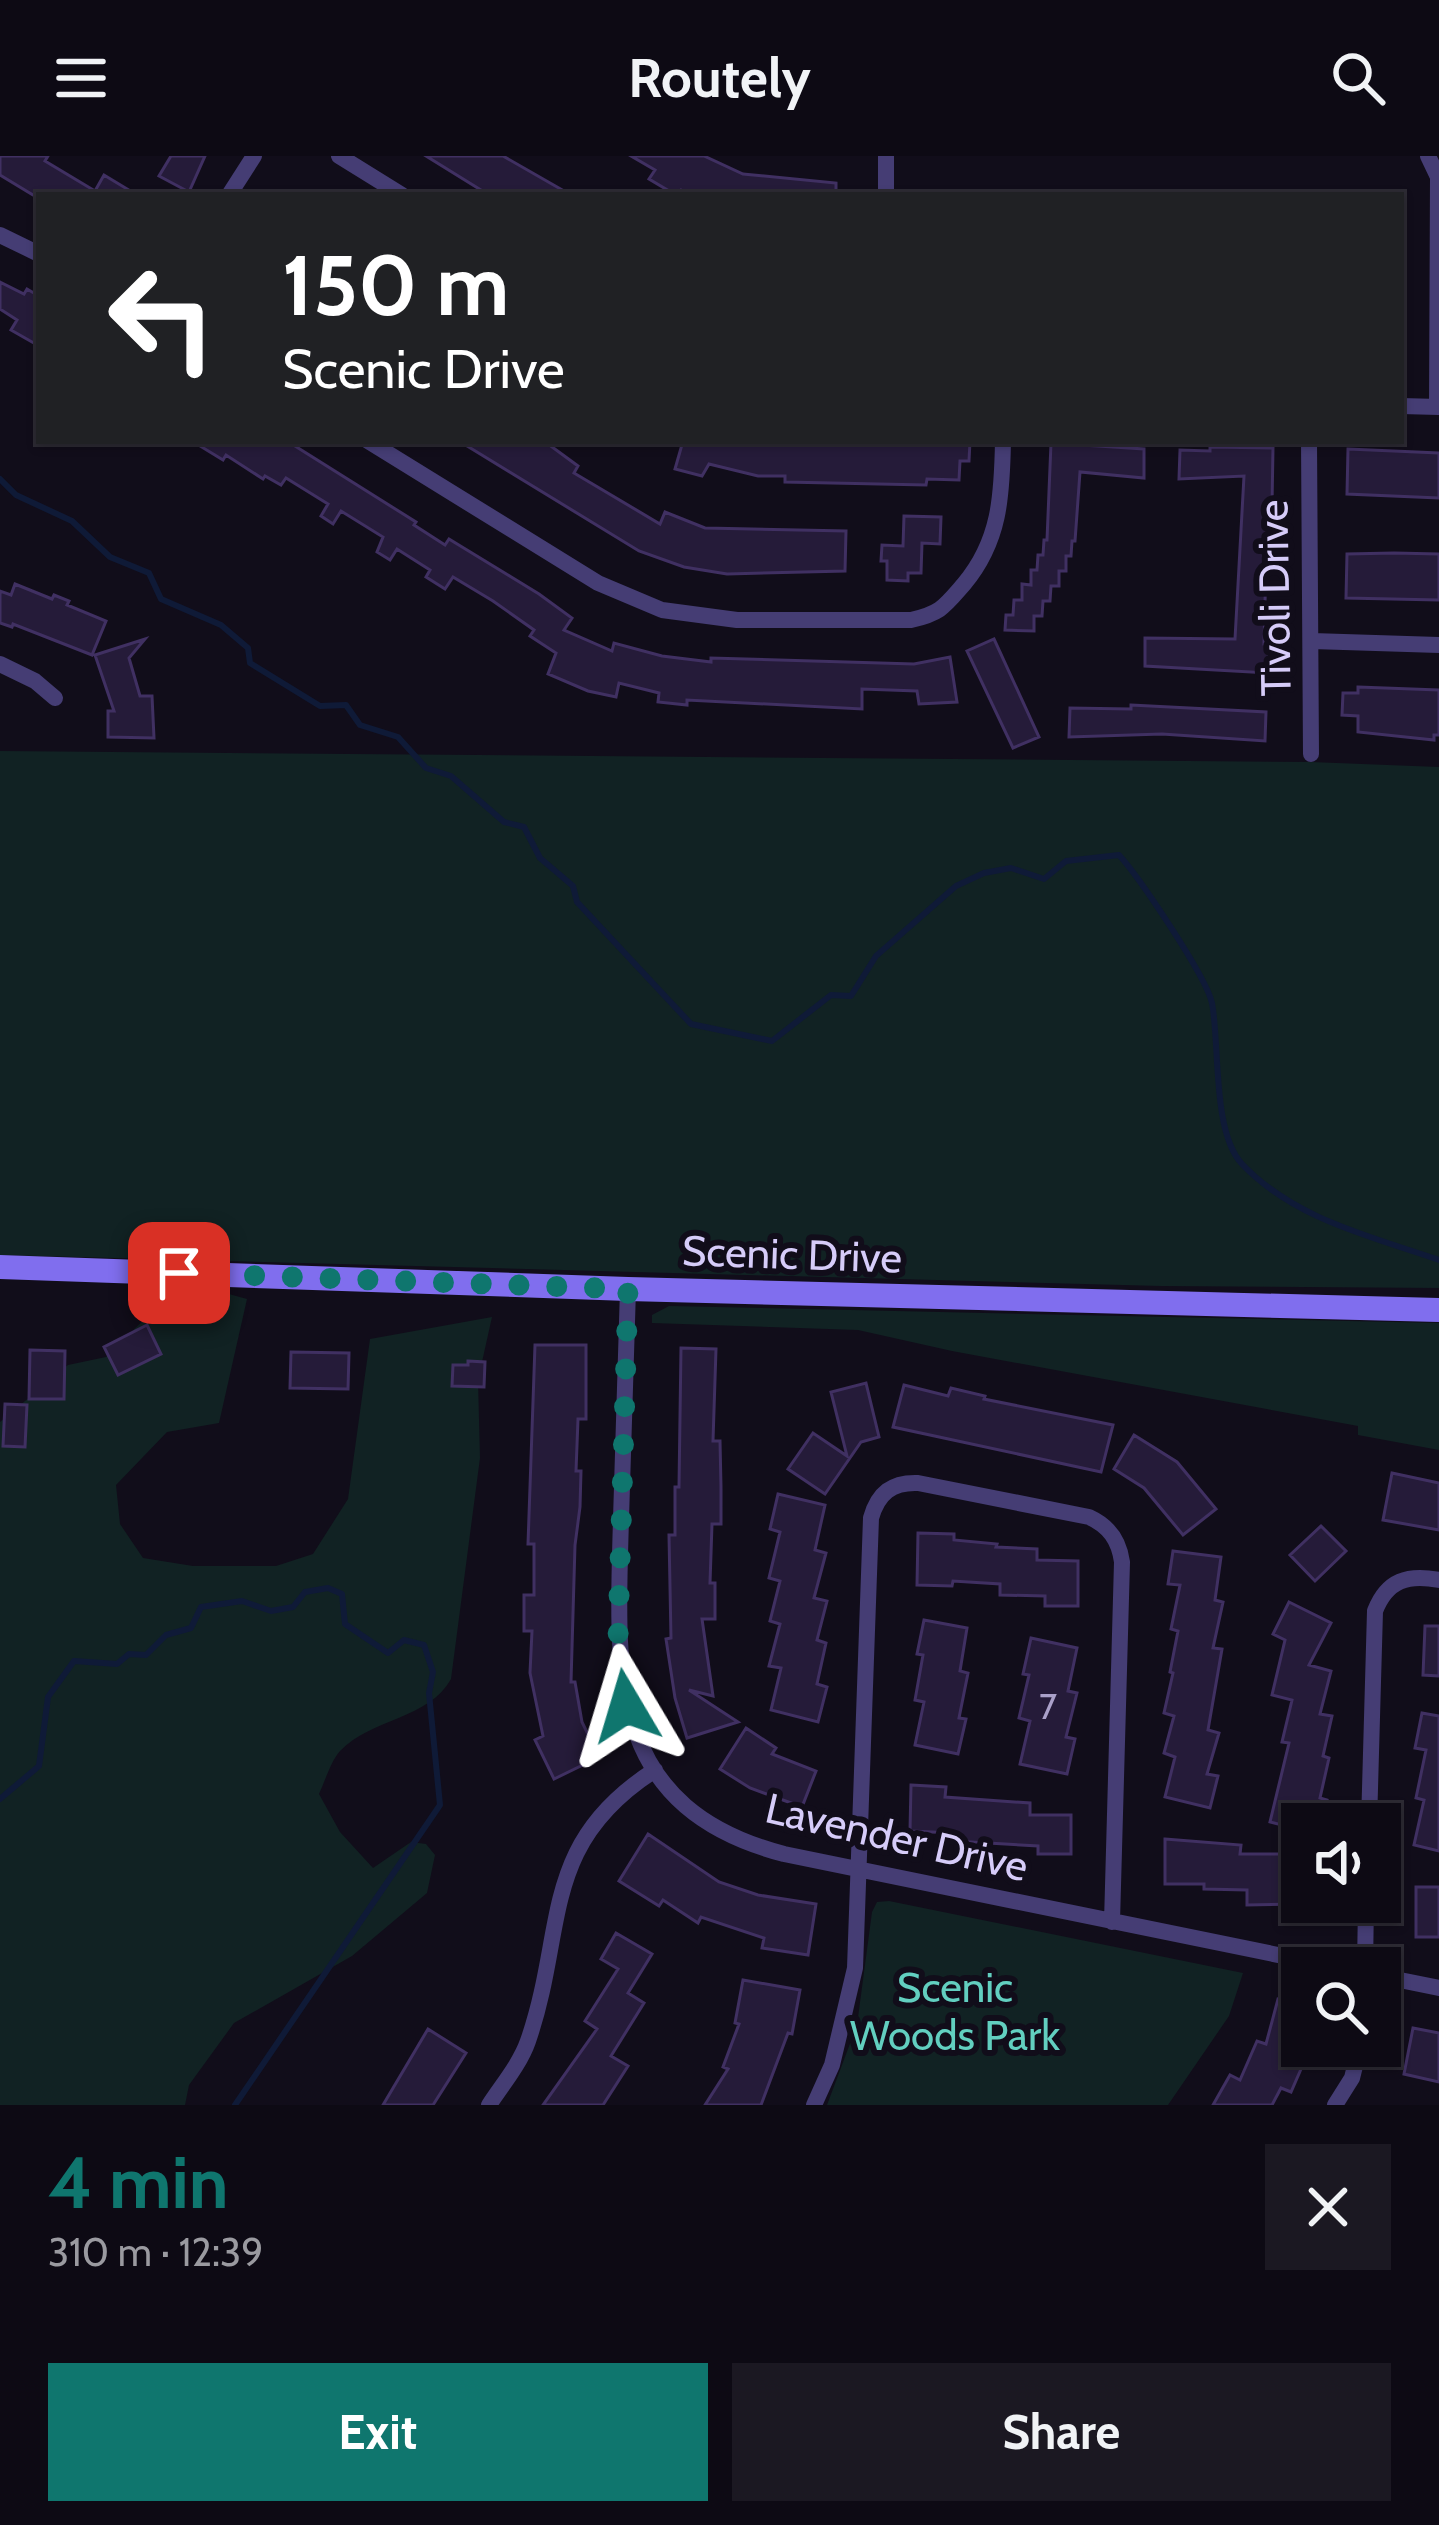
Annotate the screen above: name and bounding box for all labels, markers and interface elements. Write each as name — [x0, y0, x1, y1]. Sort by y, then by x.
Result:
icon: menu — [48, 45, 114, 111]
text: Routely — [628, 45, 811, 111]
icon: search — [1325, 45, 1391, 111]
text: 150 m — [282, 234, 509, 336]
icon: left — [84, 240, 240, 396]
text: Scenic Drive — [282, 336, 565, 402]
street label: Tivoli Drive — [1246, 499, 1302, 697]
pin — [128, 1222, 230, 1324]
street label: Scenic Drive — [681, 1224, 903, 1284]
icon: arrive — [146, 1240, 212, 1306]
position arrow — [563, 1643, 689, 1769]
house number: 7 — [1039, 1684, 1057, 1728]
street label: Lavender Drive — [761, 1782, 1033, 1892]
map controls — [1281, 1803, 1401, 2067]
button: sound — [1281, 1803, 1401, 1923]
button: search — [1281, 1947, 1401, 2067]
park label: Scenic Woods Park — [850, 1961, 1060, 2061]
text: 4 min — [48, 2139, 229, 2226]
button: close — [1265, 2144, 1391, 2270]
text: 310 m · 12:39 — [48, 2228, 263, 2276]
button: Exit — [48, 2363, 708, 2501]
button: Share — [732, 2363, 1391, 2501]

